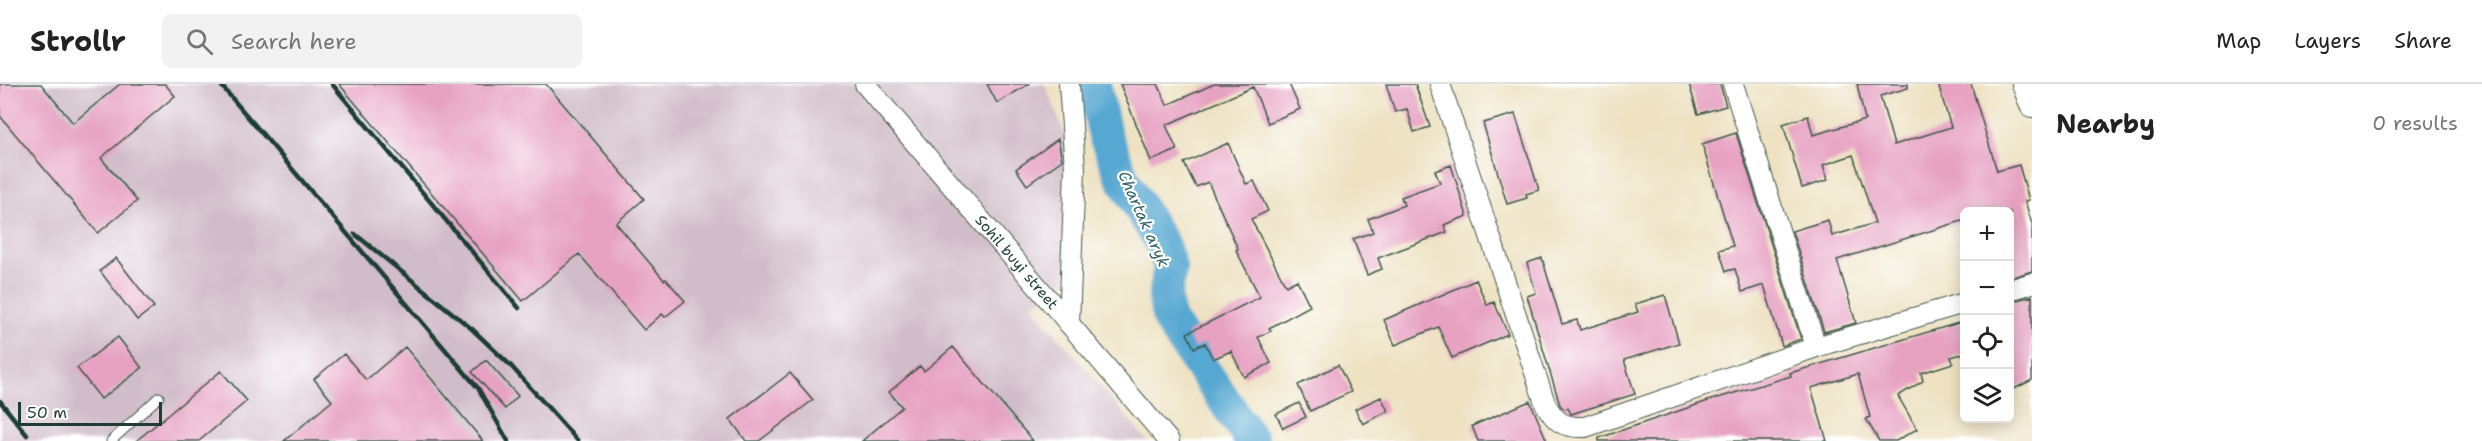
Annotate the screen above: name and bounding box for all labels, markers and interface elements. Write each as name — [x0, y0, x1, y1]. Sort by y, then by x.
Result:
search box — [162, 14, 582, 68]
text: Strollr — [30, 22, 126, 60]
icon: search — [183, 25, 216, 58]
text: Search here — [231, 27, 357, 56]
text: Map — [2216, 27, 2261, 55]
text: Layers — [2294, 27, 2361, 55]
text: Share — [2394, 27, 2452, 55]
text: Nearby — [2056, 106, 2155, 141]
text: 0 results — [2372, 110, 2458, 136]
water label: Chartak aryk — [1113, 168, 1175, 270]
map controls — [1960, 207, 2014, 423]
button: + — [1960, 207, 2014, 261]
street label: Sohil buyi street — [971, 211, 1063, 314]
button: − — [1960, 261, 2014, 315]
button: locate — [1960, 315, 2014, 369]
button: layers — [1960, 369, 2014, 423]
scale bar — [18, 399, 162, 426]
text: 50 m — [27, 402, 67, 423]

